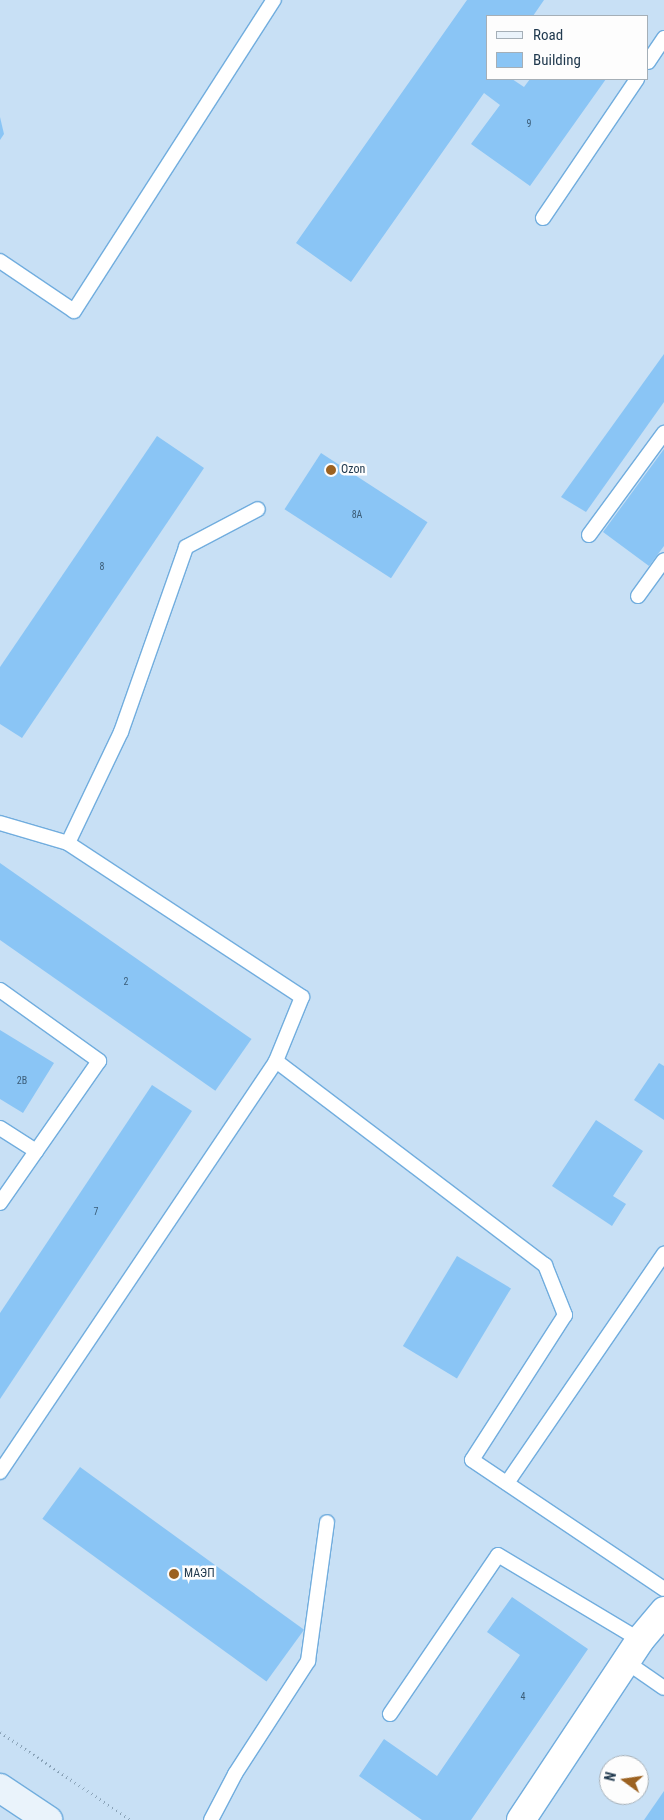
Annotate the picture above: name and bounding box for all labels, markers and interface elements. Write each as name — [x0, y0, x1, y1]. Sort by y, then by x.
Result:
legend — [487, 15, 649, 80]
text: Road — [533, 26, 563, 44]
text: Building — [533, 51, 581, 69]
house number: 9 — [527, 118, 531, 130]
place label: Ozon — [341, 463, 365, 477]
marker: Ozon — [325, 464, 337, 476]
house number: 8А — [352, 509, 362, 521]
house number: 8 — [100, 561, 104, 573]
house number: 2 — [124, 976, 128, 988]
house number: 2В — [17, 1075, 27, 1087]
house number: 7 — [94, 1206, 98, 1218]
place label: МАЭП — [184, 1567, 215, 1581]
marker: МАЭП — [168, 1568, 180, 1580]
house number: 4 — [521, 1691, 525, 1703]
north arrow — [599, 1755, 649, 1805]
text: N — [602, 1771, 619, 1783]

